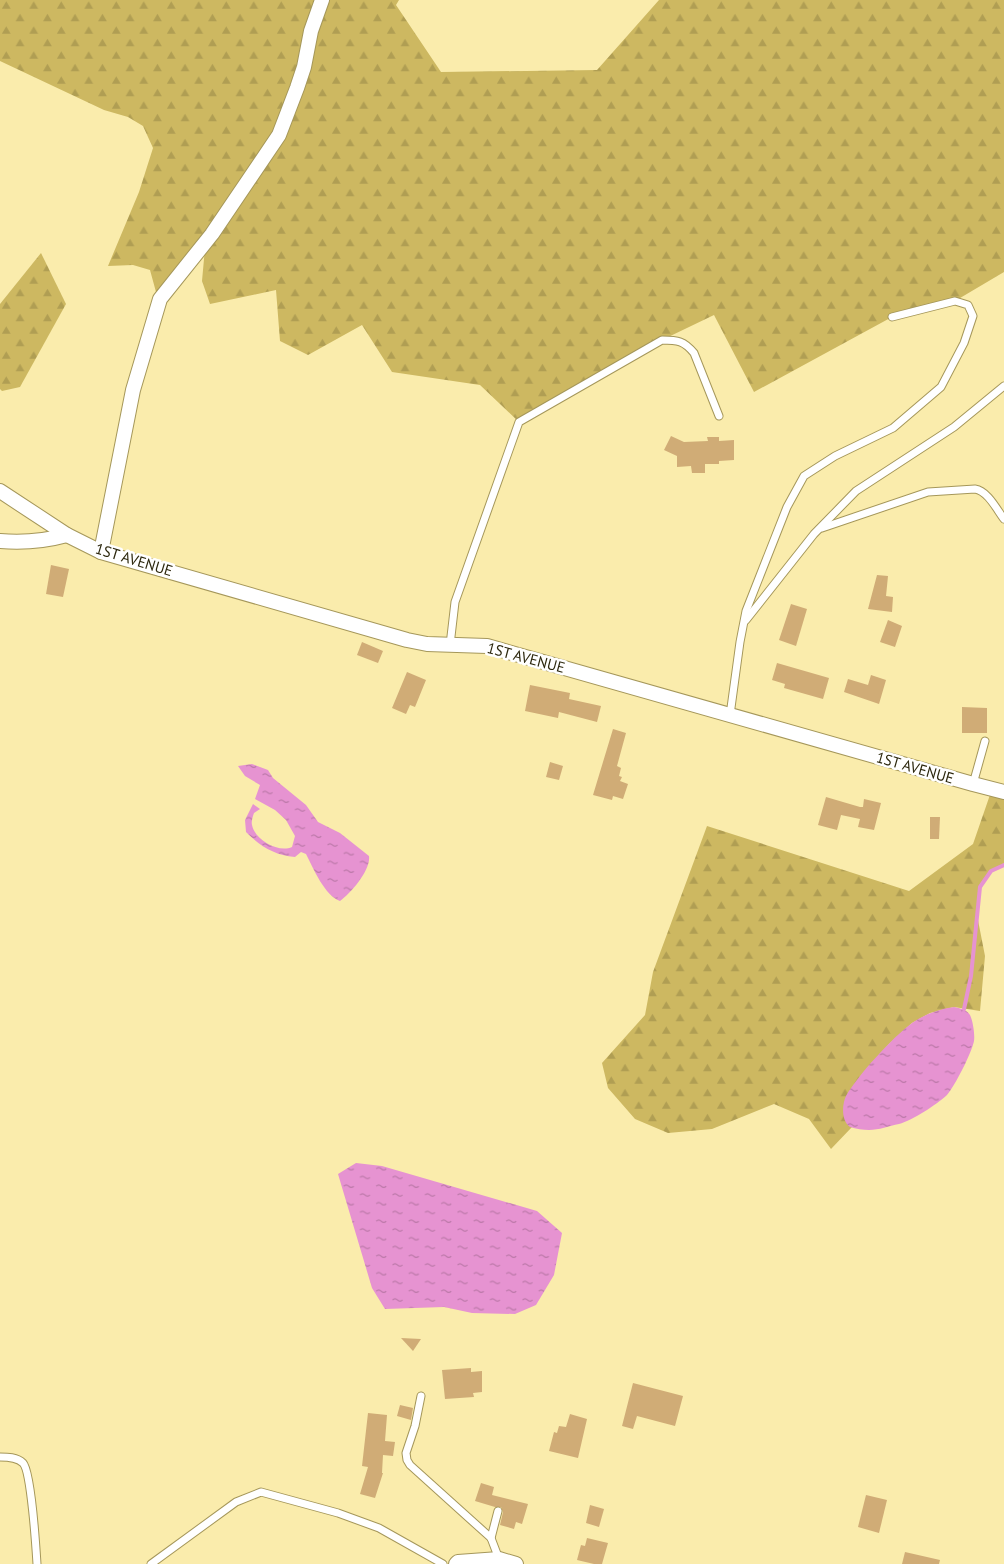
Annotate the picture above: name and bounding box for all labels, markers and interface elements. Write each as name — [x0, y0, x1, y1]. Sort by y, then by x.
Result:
street label: 1ST AVENUE — [93, 539, 175, 580]
street label: 1ST AVENUE — [485, 638, 567, 677]
street label: 1ST AVENUE — [874, 747, 956, 788]

